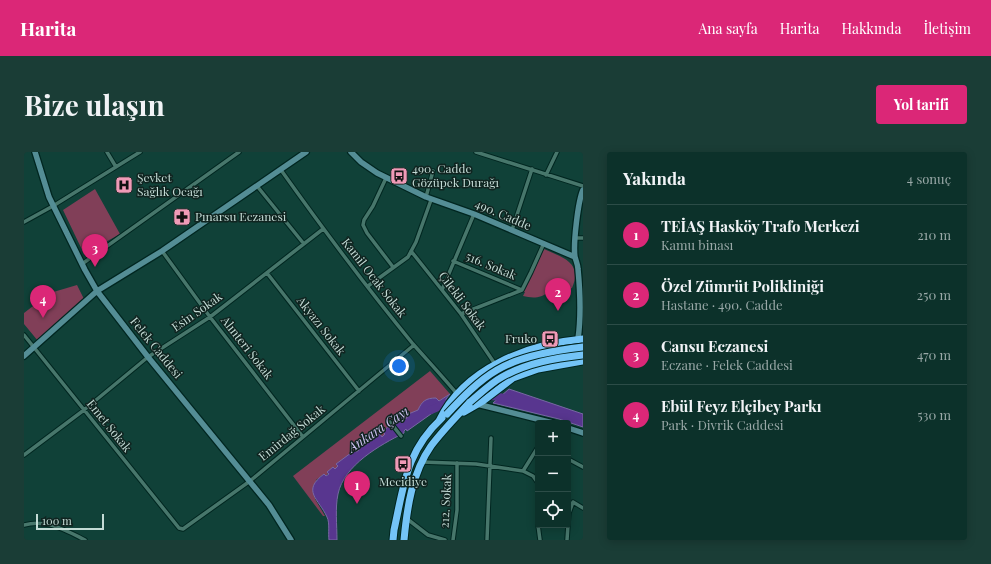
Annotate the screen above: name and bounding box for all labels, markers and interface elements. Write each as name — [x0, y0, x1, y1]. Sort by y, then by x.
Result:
text: Harita — [20, 15, 76, 41]
text: Ana sayfa — [698, 19, 758, 38]
text: Harita — [780, 19, 819, 38]
text: Hakkında — [841, 19, 901, 38]
text: İletişim — [923, 19, 971, 38]
button: Yol tarifi — [876, 85, 967, 124]
text: Bize ulaşın — [24, 86, 165, 123]
place label: 490. Cadde Gözüpek Durağı — [412, 160, 499, 190]
bus stop icon: 490. Cadde Gözüpek Durağı — [389, 166, 409, 186]
text: Yakında — [623, 167, 686, 189]
place label: Şevket Sağlık Ocağı — [137, 169, 203, 199]
text: 4 sonuç — [907, 170, 951, 187]
hospital icon: Şevket Sağlık Ocağı — [114, 175, 134, 195]
street label: 490. Cadde — [473, 195, 534, 233]
pharmacy icon: Pınarsu Eczanesi — [172, 207, 192, 227]
place label: Pınarsu Eczanesi — [195, 208, 287, 224]
text: TEİAŞ Hasköy Trafo Merkezi — [661, 216, 860, 236]
text: 1 — [634, 226, 638, 243]
text: 210 m — [917, 226, 951, 243]
pin: 3 — [82, 234, 108, 267]
street label: Kamil Ocak Sokak — [339, 234, 411, 321]
text: Kamu binası — [661, 236, 733, 253]
street label: 516. Sokak — [464, 247, 520, 283]
street label: Çilekli Sokak — [436, 268, 490, 333]
text: Özel Zümrüt Polikliniği — [661, 276, 824, 296]
pin: 2 — [545, 278, 571, 311]
pin: 4 — [30, 285, 56, 318]
text: 2 — [633, 286, 639, 303]
text: 250 m — [917, 286, 951, 303]
street label: Esin Sokak — [168, 288, 225, 334]
street label: Akyazı Sokak — [293, 292, 350, 358]
text: Hastane · 490. Cadde — [661, 296, 783, 313]
street label: Alınteri Sokak — [218, 312, 278, 382]
street label: Felek Caddesi — [127, 313, 187, 382]
bus stop icon: Fruko — [540, 329, 560, 349]
place label: Fruko — [505, 330, 537, 346]
text: Cansu Eczanesi — [661, 336, 768, 356]
text: 3 — [633, 346, 639, 363]
text: 470 m — [917, 346, 951, 363]
your location — [389, 356, 409, 376]
text: Eczane · Felek Caddesi — [661, 356, 793, 373]
street label: Emet Sokak — [84, 396, 136, 455]
text: Ebül Feyz Elçibey Parkı — [661, 396, 821, 416]
street label: Emirdağ Sokak — [255, 400, 328, 464]
water label: Ankara Çayı — [342, 402, 412, 456]
text: 4 — [633, 406, 639, 423]
text: 530 m — [917, 406, 951, 423]
text: Park · Divrik Caddesi — [661, 416, 784, 433]
map controls — [535, 420, 571, 528]
button: + — [535, 420, 571, 456]
bus stop icon: Mecidiye — [393, 454, 413, 474]
button: − — [535, 456, 571, 492]
pin: 1 — [344, 471, 370, 504]
place label: Mecidiye — [379, 473, 427, 489]
street label: 212. Sokak — [436, 473, 454, 528]
button: locate — [535, 492, 571, 528]
scale bar — [36, 512, 104, 531]
text: 100 m — [42, 513, 72, 528]

